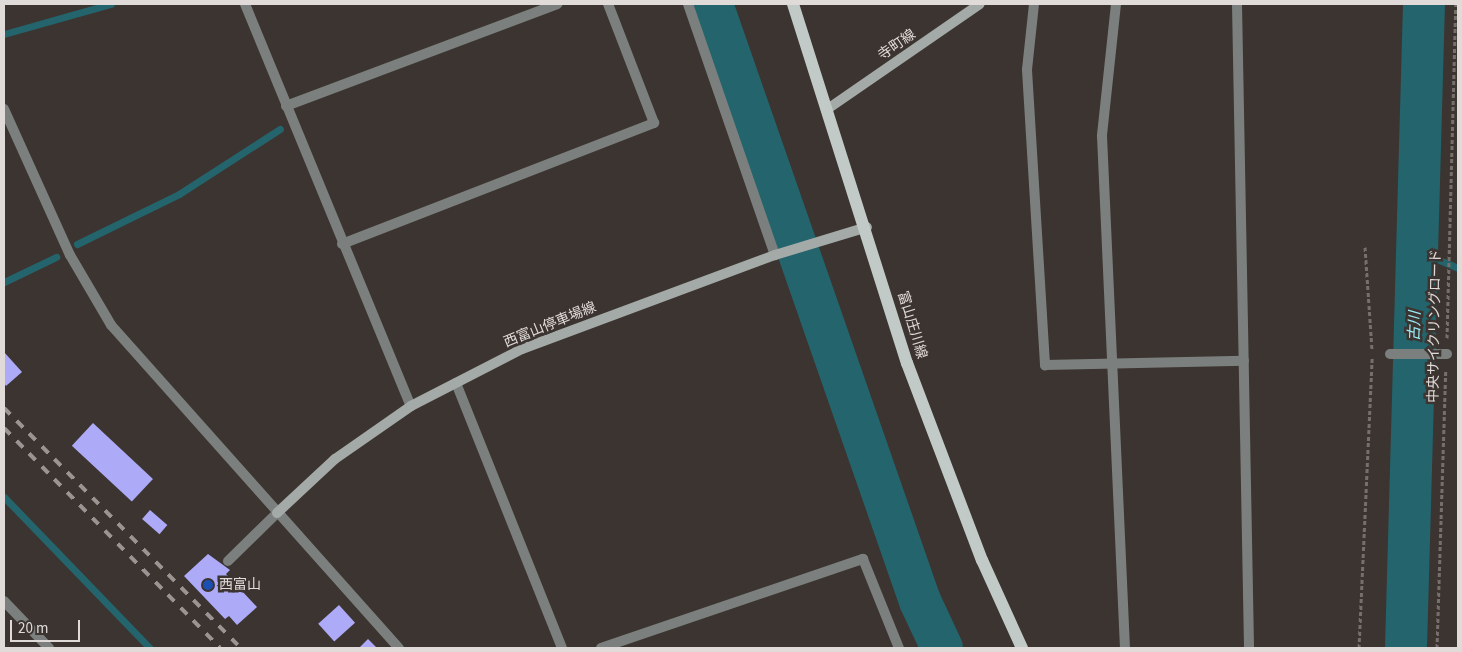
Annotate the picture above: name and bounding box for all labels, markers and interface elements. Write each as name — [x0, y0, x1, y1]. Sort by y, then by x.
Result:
street label: 寺町線 — [875, 26, 919, 64]
street label: 中央サイクリングロード — [1425, 249, 1445, 403]
street label: 富山庄川線 — [894, 289, 930, 361]
street label: 西富山停車場線 — [501, 299, 599, 351]
water label: 古川 — [1405, 311, 1425, 341]
place label: 西富山 — [219, 577, 261, 593]
marker: 西富山 — [201, 578, 215, 592]
scale bar — [12, 610, 82, 642]
text: 20 m — [18, 618, 48, 639]

